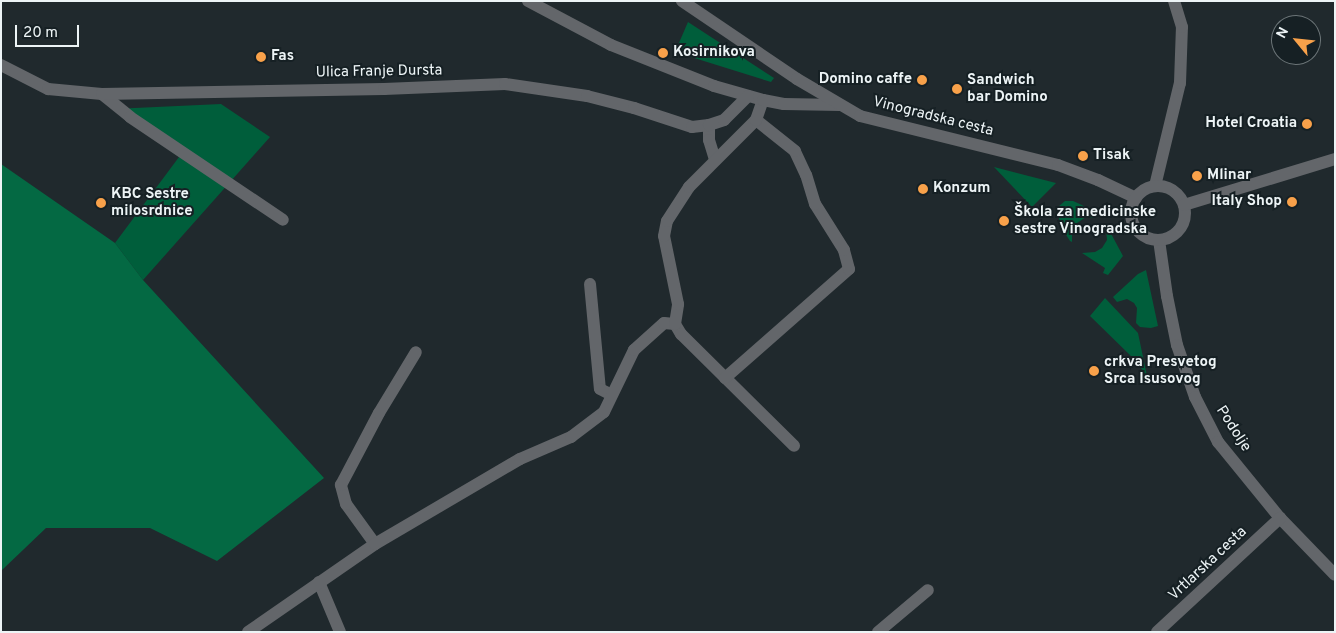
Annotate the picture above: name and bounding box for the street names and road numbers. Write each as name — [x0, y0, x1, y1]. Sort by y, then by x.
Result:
street label: Ulica Franje Dursta — [315, 62, 443, 82]
street label: Vinogradska cesta — [871, 93, 995, 141]
street label: Podolje — [1212, 403, 1254, 455]
street label: Vrtlarska cesta — [1165, 523, 1251, 605]

